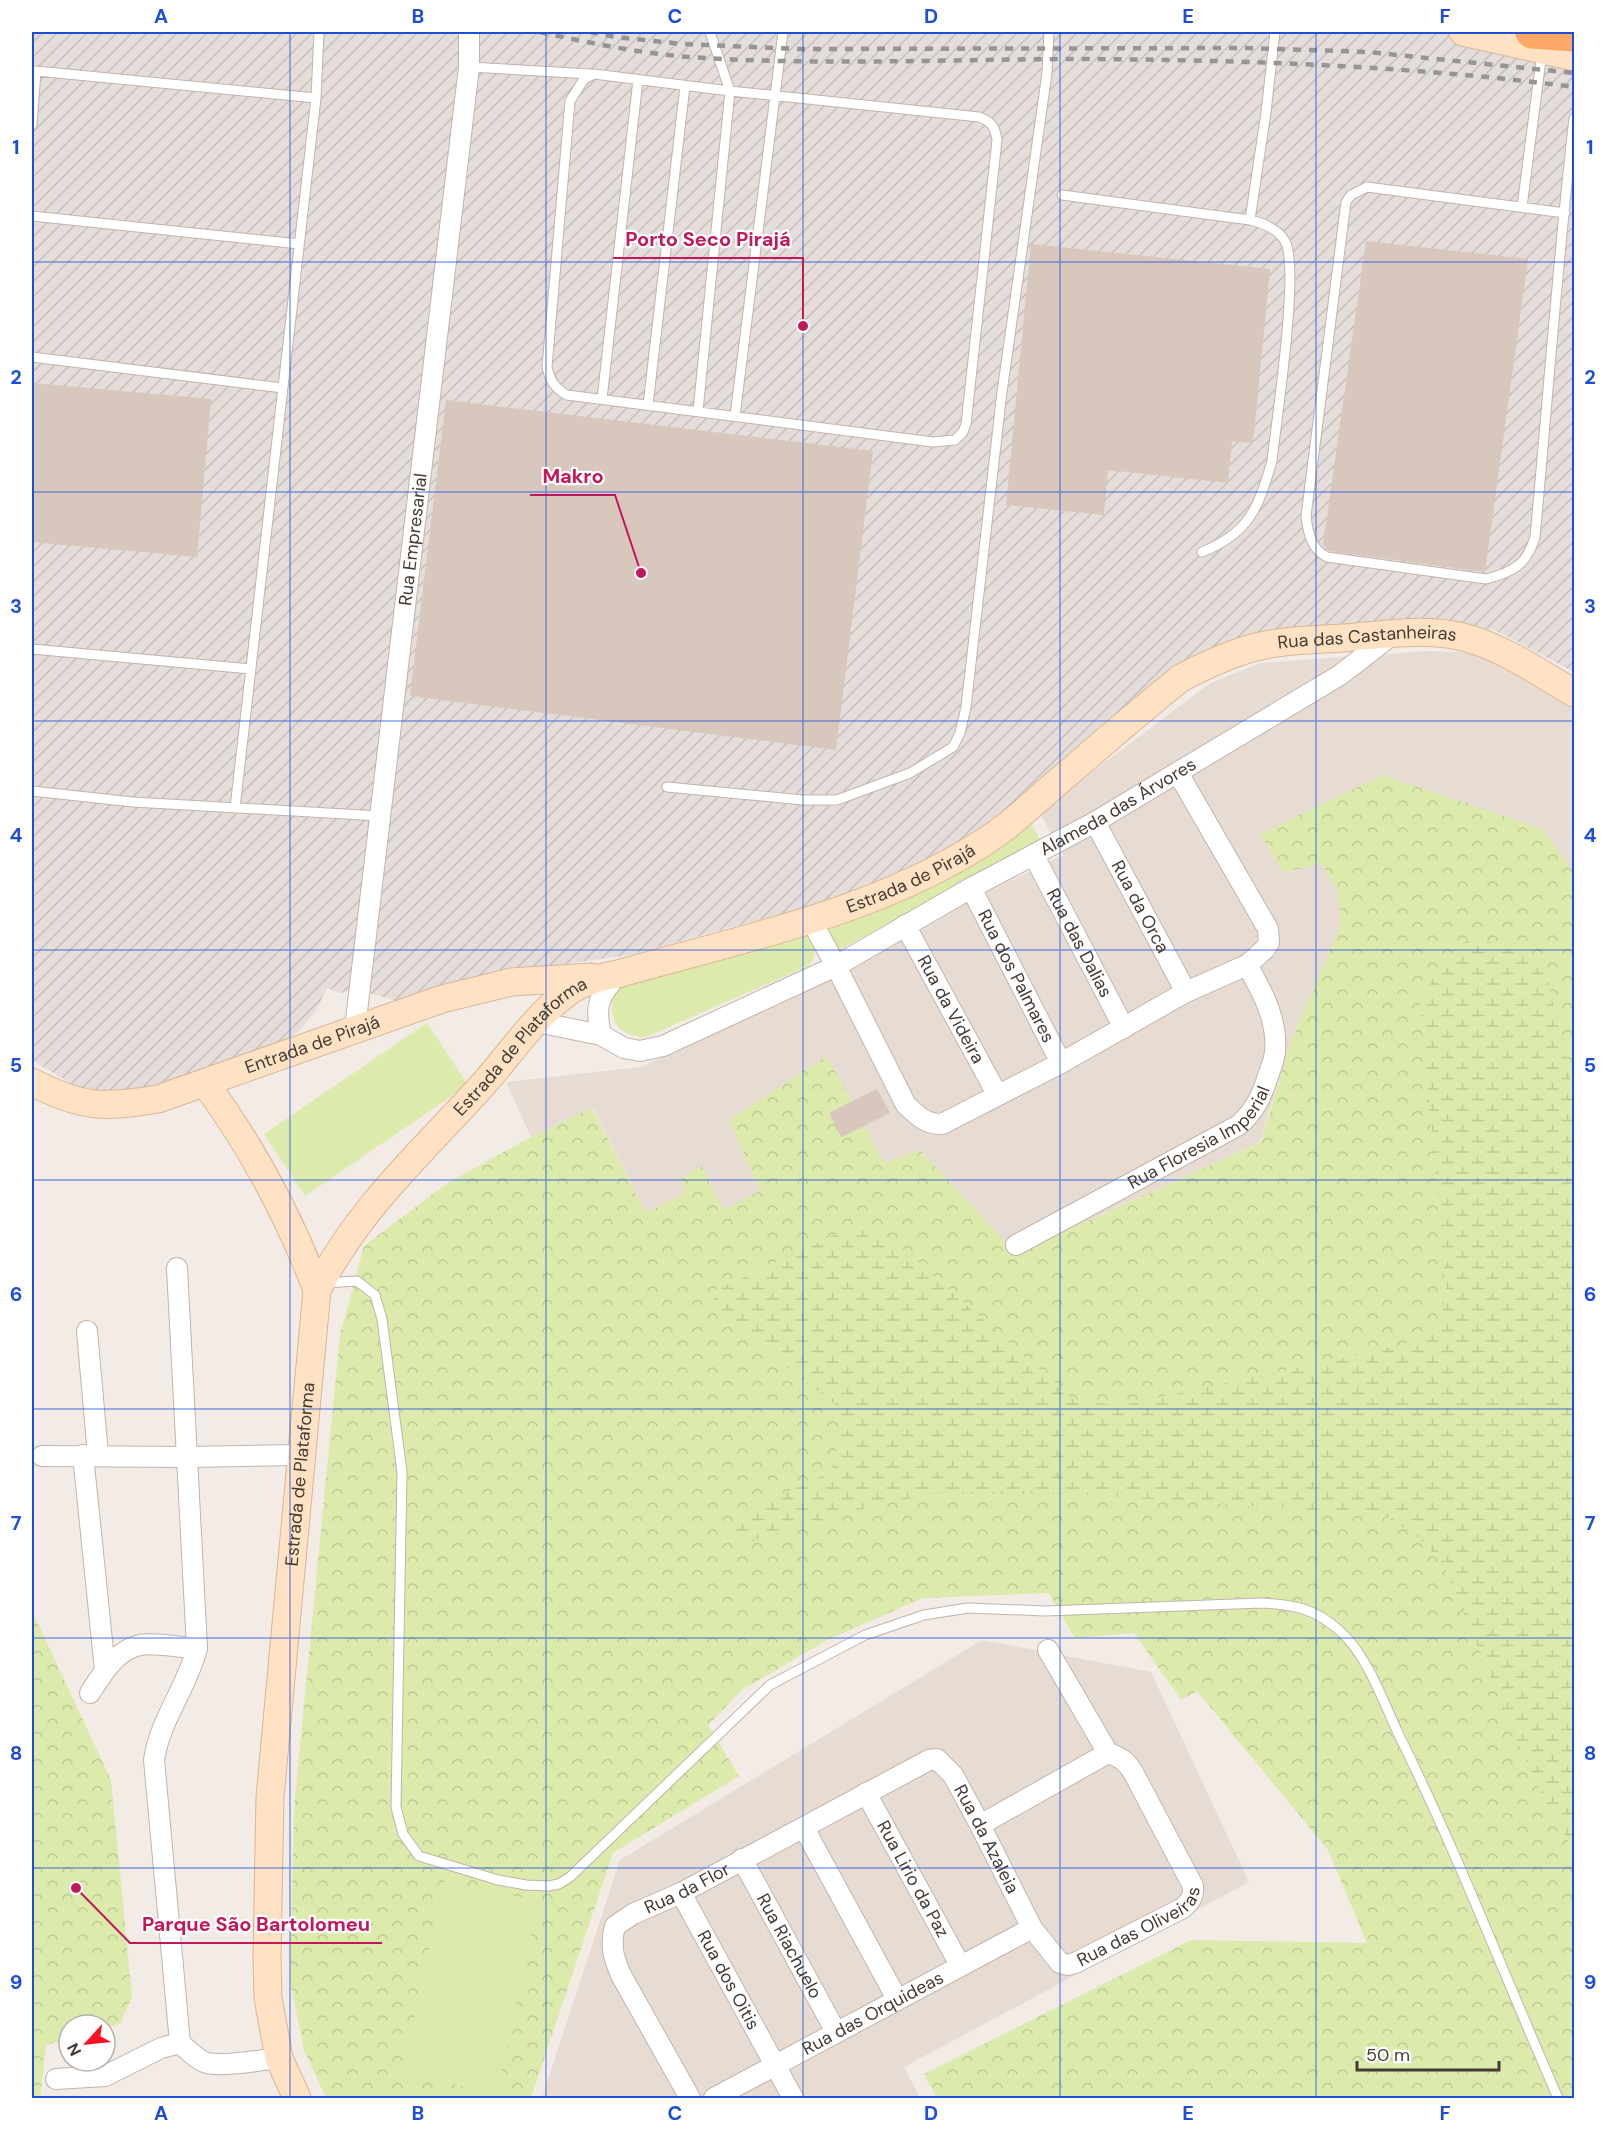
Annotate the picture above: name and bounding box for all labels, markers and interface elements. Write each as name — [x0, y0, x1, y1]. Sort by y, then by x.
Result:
text: A — [154, 3, 168, 29]
text: B — [412, 3, 424, 29]
text: C — [668, 3, 682, 29]
text: D — [924, 3, 938, 29]
text: E — [1182, 3, 1194, 29]
text: F — [1439, 3, 1451, 29]
text: 1 — [12, 134, 20, 160]
text: 1 — [1586, 134, 1594, 160]
callout: Porto Seco Pirajá — [613, 220, 803, 258]
text: Porto Seco Pirajá — [625, 226, 791, 252]
text: 2 — [10, 364, 22, 390]
text: 2 — [1584, 364, 1596, 390]
callout: Makro — [530, 457, 615, 495]
text: Makro — [542, 463, 604, 489]
street label: Rua Empresarial — [393, 472, 433, 607]
text: 3 — [10, 593, 22, 619]
text: 3 — [1584, 593, 1596, 619]
street label: Rua das Castanheiras — [1276, 620, 1459, 655]
street label: Alameda das Árvores — [1036, 752, 1201, 861]
text: 4 — [10, 822, 23, 848]
text: 4 — [1584, 822, 1597, 848]
street label: Estrada de Pirajá — [843, 838, 980, 919]
street label: Rua da Orca — [1106, 856, 1175, 957]
street label: Rua das Dalias — [1041, 884, 1118, 1002]
street label: Rua dos Palmares — [972, 905, 1061, 1047]
street label: Rua da Videira — [912, 951, 990, 1068]
street label: Estrada de Plataforma — [448, 972, 591, 1121]
street label: Entrada de Pirajá — [241, 1010, 383, 1080]
text: 5 — [10, 1052, 22, 1078]
text: 5 — [1584, 1052, 1596, 1078]
street label: Rua Floresia Imperial — [1123, 1083, 1276, 1195]
text: 6 — [10, 1281, 22, 1307]
text: 6 — [1584, 1281, 1596, 1307]
street label: Estrada de Plataforma — [279, 1381, 320, 1567]
text: 7 — [11, 1510, 22, 1536]
text: 7 — [1585, 1510, 1596, 1536]
text: 8 — [10, 1740, 22, 1766]
text: 8 — [1584, 1740, 1596, 1766]
street label: Rua da Azaleia — [948, 1780, 1025, 1898]
street label: Rua Lirio da Paz — [871, 1816, 955, 1942]
street label: Rua da Flor — [641, 1857, 734, 1920]
street label: Rua das Oliveiras — [1073, 1886, 1205, 1972]
street label: Rua Riachuelo — [751, 1889, 828, 2003]
callout: Parque São Bartolomeu — [130, 1905, 382, 1943]
text: Parque São Bartolomeu — [142, 1911, 370, 1937]
street label: Rua dos Oitis — [692, 1926, 765, 2034]
street label: Rua das Orquideas — [798, 1966, 948, 2061]
text: 9 — [10, 1969, 22, 1995]
text: 9 — [1584, 1969, 1596, 1995]
north arrow — [57, 2013, 117, 2073]
scale bar — [1357, 2034, 1500, 2072]
text: N — [62, 2040, 86, 2060]
text: 50 m — [1366, 2043, 1410, 2067]
text: A — [154, 2100, 168, 2126]
text: B — [412, 2100, 424, 2126]
text: C — [668, 2100, 682, 2126]
text: D — [924, 2100, 938, 2126]
text: E — [1182, 2100, 1194, 2126]
text: F — [1439, 2100, 1451, 2126]

